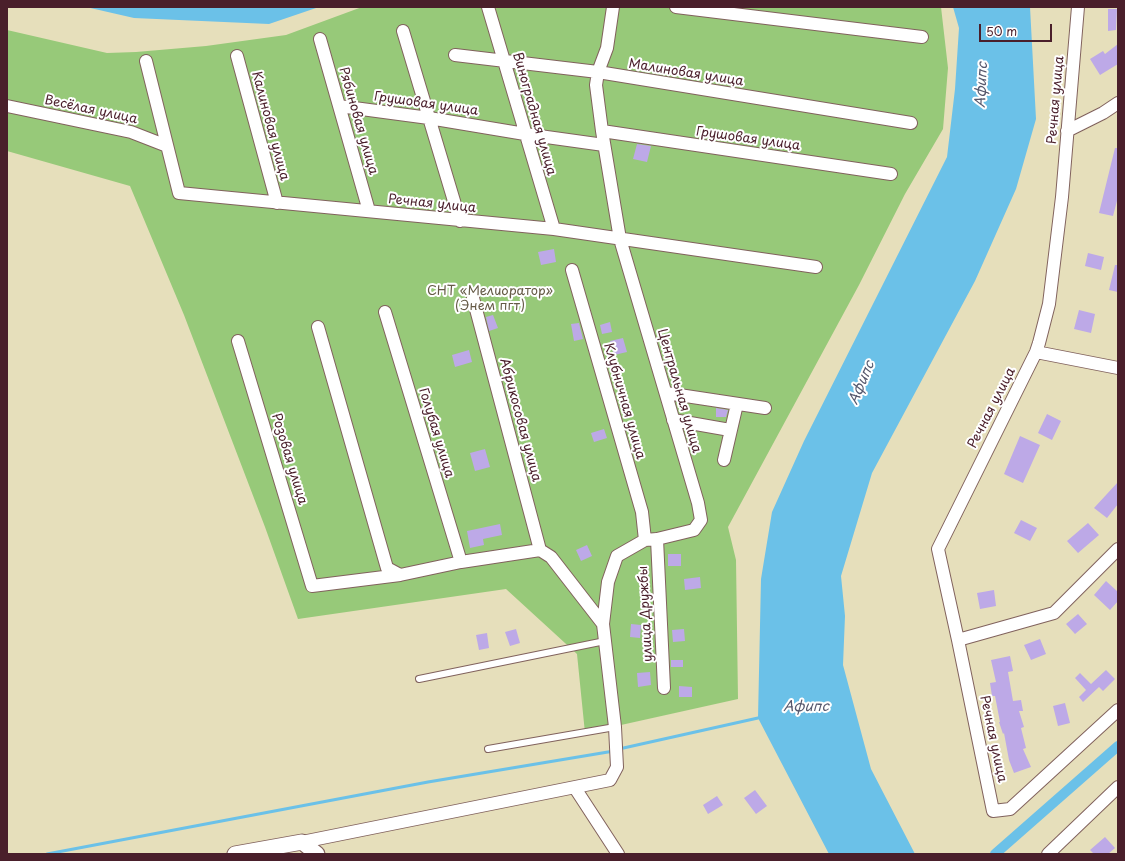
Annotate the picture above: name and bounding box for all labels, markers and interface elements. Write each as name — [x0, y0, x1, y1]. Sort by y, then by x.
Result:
scale bar — [981, 16, 1054, 42]
text: 50 m — [986, 22, 1017, 40]
street label: Виноградная улица — [509, 51, 559, 177]
street label: Речная улица — [1044, 55, 1068, 145]
street label: Малиновая улица — [627, 56, 745, 90]
water label: Афипс — [972, 62, 992, 108]
street label: Рябиновая улица — [335, 65, 381, 177]
street label: Калиновая улица — [248, 70, 292, 182]
street label: Грушовая улица — [373, 89, 479, 119]
street label: Весёлая улица — [43, 93, 139, 127]
street label: Грушовая улица — [695, 124, 801, 154]
street label: Речная улица — [387, 192, 477, 216]
park label: СНТ «Мелиоратор» (Энем пгт) — [427, 283, 553, 314]
street label: Центральная улица — [654, 327, 704, 455]
street label: Клубничная улица — [600, 341, 648, 461]
street label: Абрикосовая улица — [496, 356, 544, 484]
water label: Афипс — [845, 359, 879, 407]
street label: Речная улица — [965, 365, 1019, 451]
street label: Голубая улица — [415, 386, 457, 480]
street label: Розовая улица — [268, 411, 310, 507]
street label: улица Дружбы — [636, 566, 656, 662]
street label: Речная улица — [976, 694, 1010, 784]
water label: Афипс — [783, 699, 829, 715]

